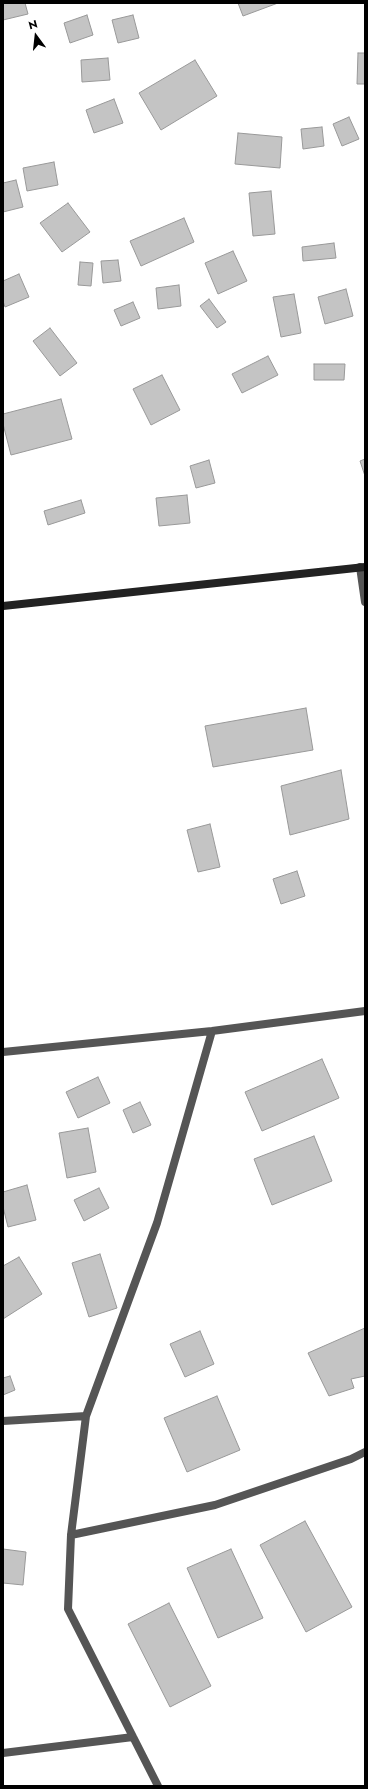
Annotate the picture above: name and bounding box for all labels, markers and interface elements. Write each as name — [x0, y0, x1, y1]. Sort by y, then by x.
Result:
north arrow — [16, 16, 56, 56]
text: N — [27, 16, 39, 33]

